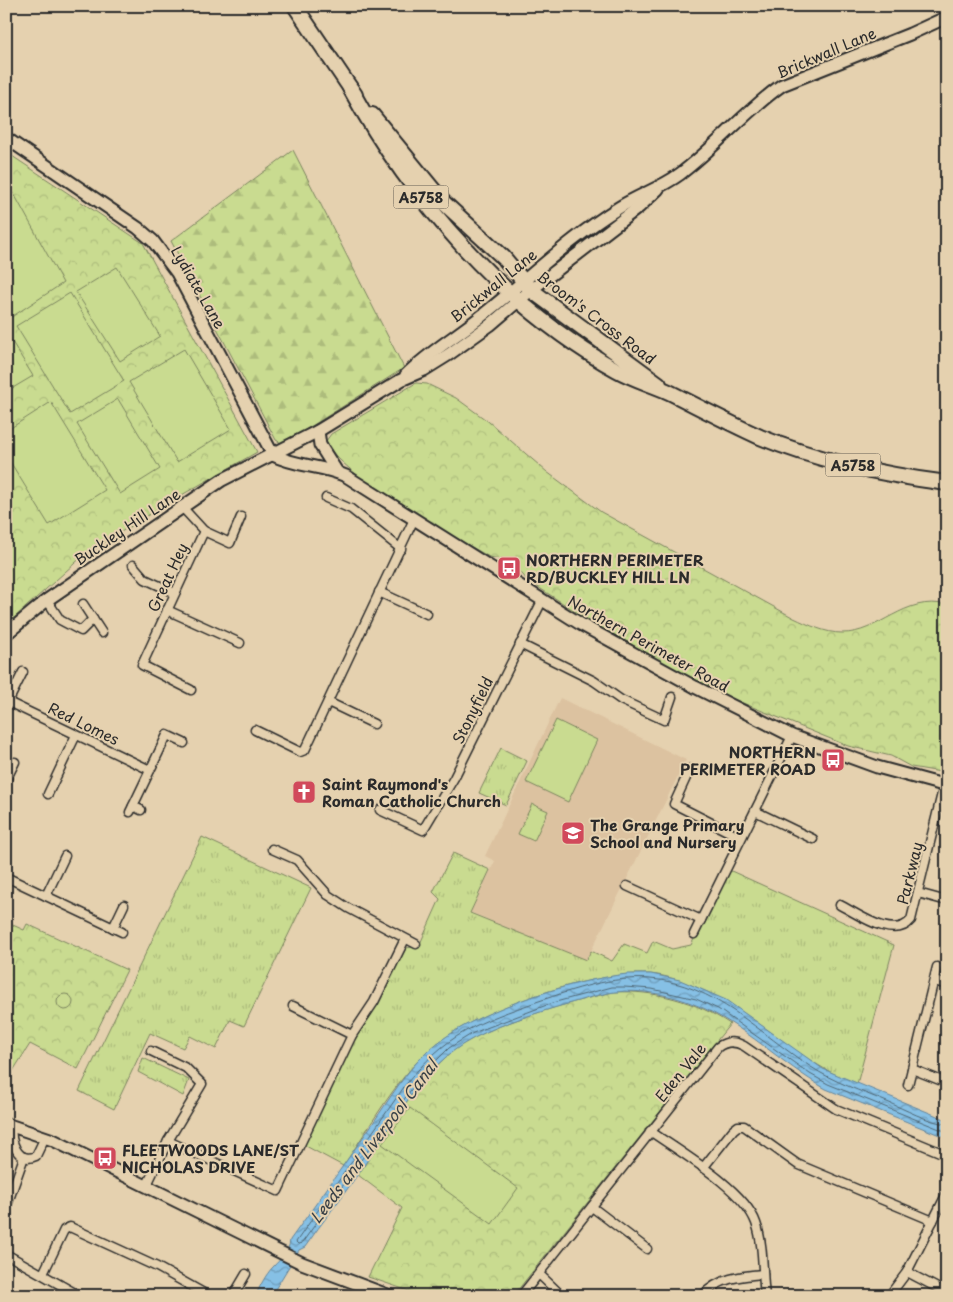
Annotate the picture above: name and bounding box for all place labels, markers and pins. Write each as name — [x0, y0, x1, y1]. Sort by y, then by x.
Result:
place label: NORTHERN PERIMETER RD/BUCKLEY HILL LN — [526, 548, 704, 588]
bus stop icon: NORTHERN PERIMETER RD/BUCKLEY HILL LN — [496, 555, 522, 581]
place label: NORTHERN PERIMETER ROAD — [680, 740, 816, 780]
bus stop icon: NORTHERN PERIMETER ROAD — [820, 747, 846, 773]
place label: Saint Raymond's Roman Catholic Church — [322, 772, 501, 812]
church icon: Saint Raymond's Roman Catholic Church — [291, 779, 317, 805]
place label: The Grange Primary School and Nursery — [590, 813, 745, 853]
school or university icon: The Grange Primary School and Nursery — [560, 820, 586, 846]
place label: FLEETWOODS LANE/ST NICHOLAS DRIVE — [122, 1138, 299, 1178]
bus stop icon: FLEETWOODS LANE/ST NICHOLAS DRIVE — [92, 1145, 118, 1171]

